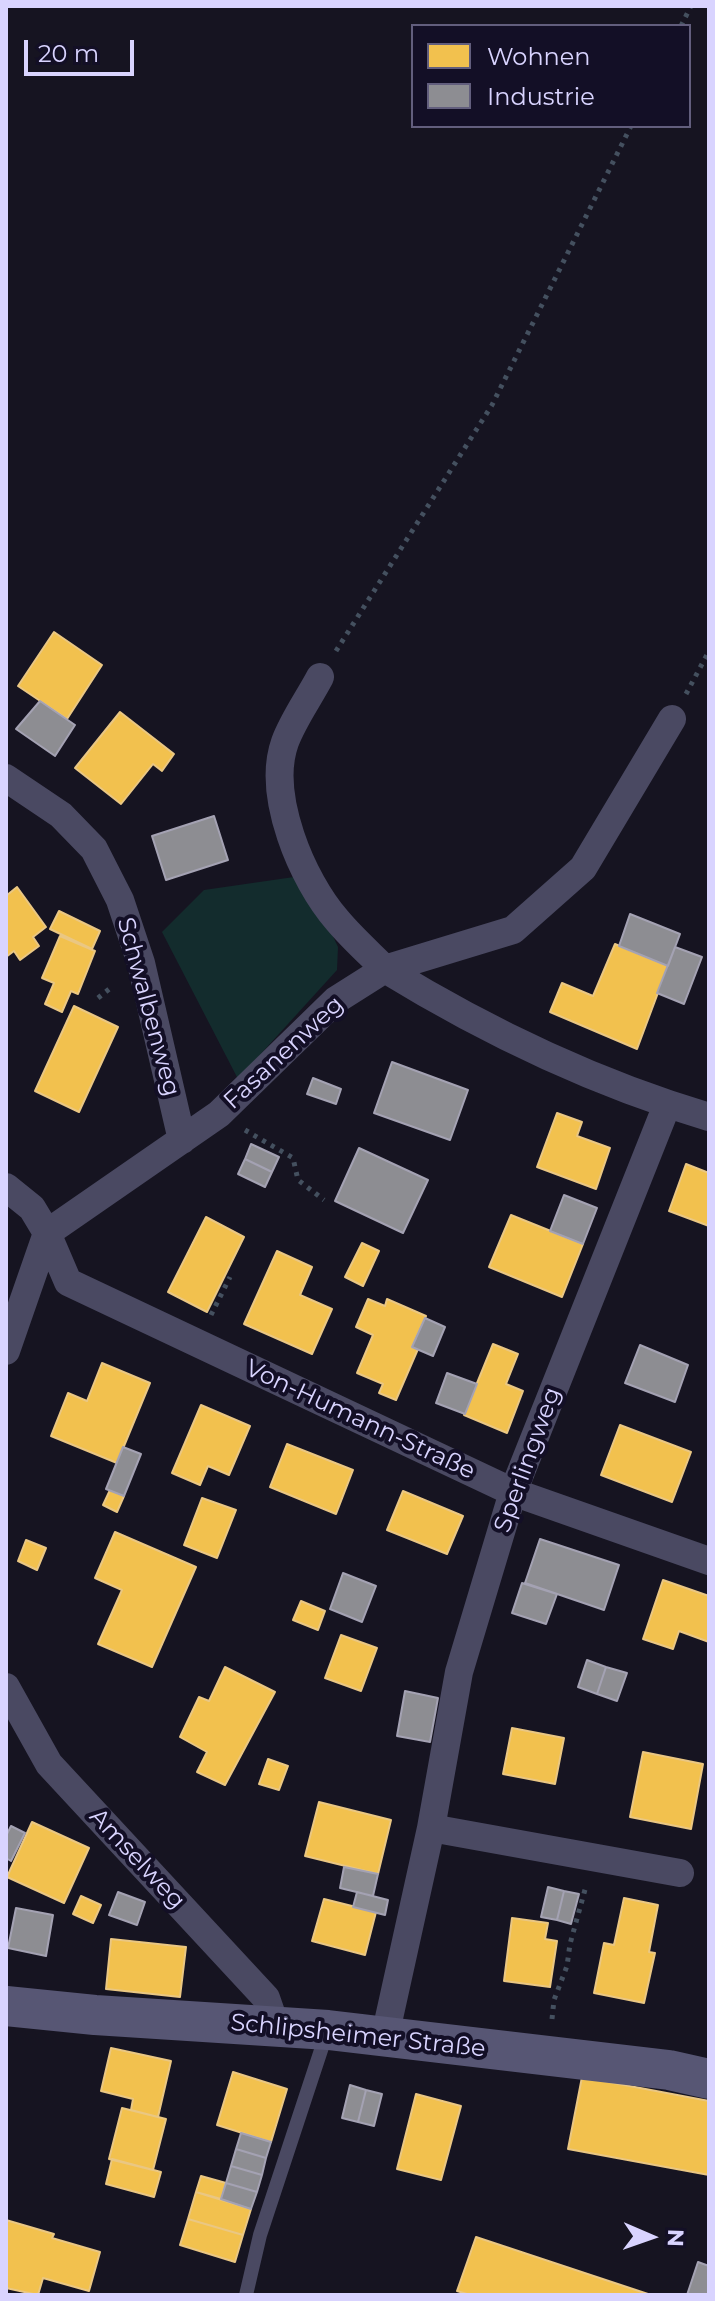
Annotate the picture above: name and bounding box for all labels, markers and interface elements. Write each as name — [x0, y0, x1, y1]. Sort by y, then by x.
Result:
scale bar — [28, 24, 138, 74]
legend — [411, 24, 691, 128]
text: 20 m — [38, 39, 99, 68]
text: Wohnen — [487, 42, 591, 71]
text: Industrie — [487, 82, 595, 111]
street label: Schwalbenweg — [110, 915, 186, 1099]
street label: Fasanenweg — [218, 990, 350, 1116]
street label: Von-Humann-Straße — [241, 1354, 479, 1486]
street label: Sperlingweg — [488, 1384, 568, 1536]
street label: Amselweg — [83, 1803, 191, 1915]
street label: Schlipsheimer Straße — [229, 2008, 487, 2064]
north arrow — [611, 2197, 691, 2277]
text: N — [662, 2228, 689, 2247]

